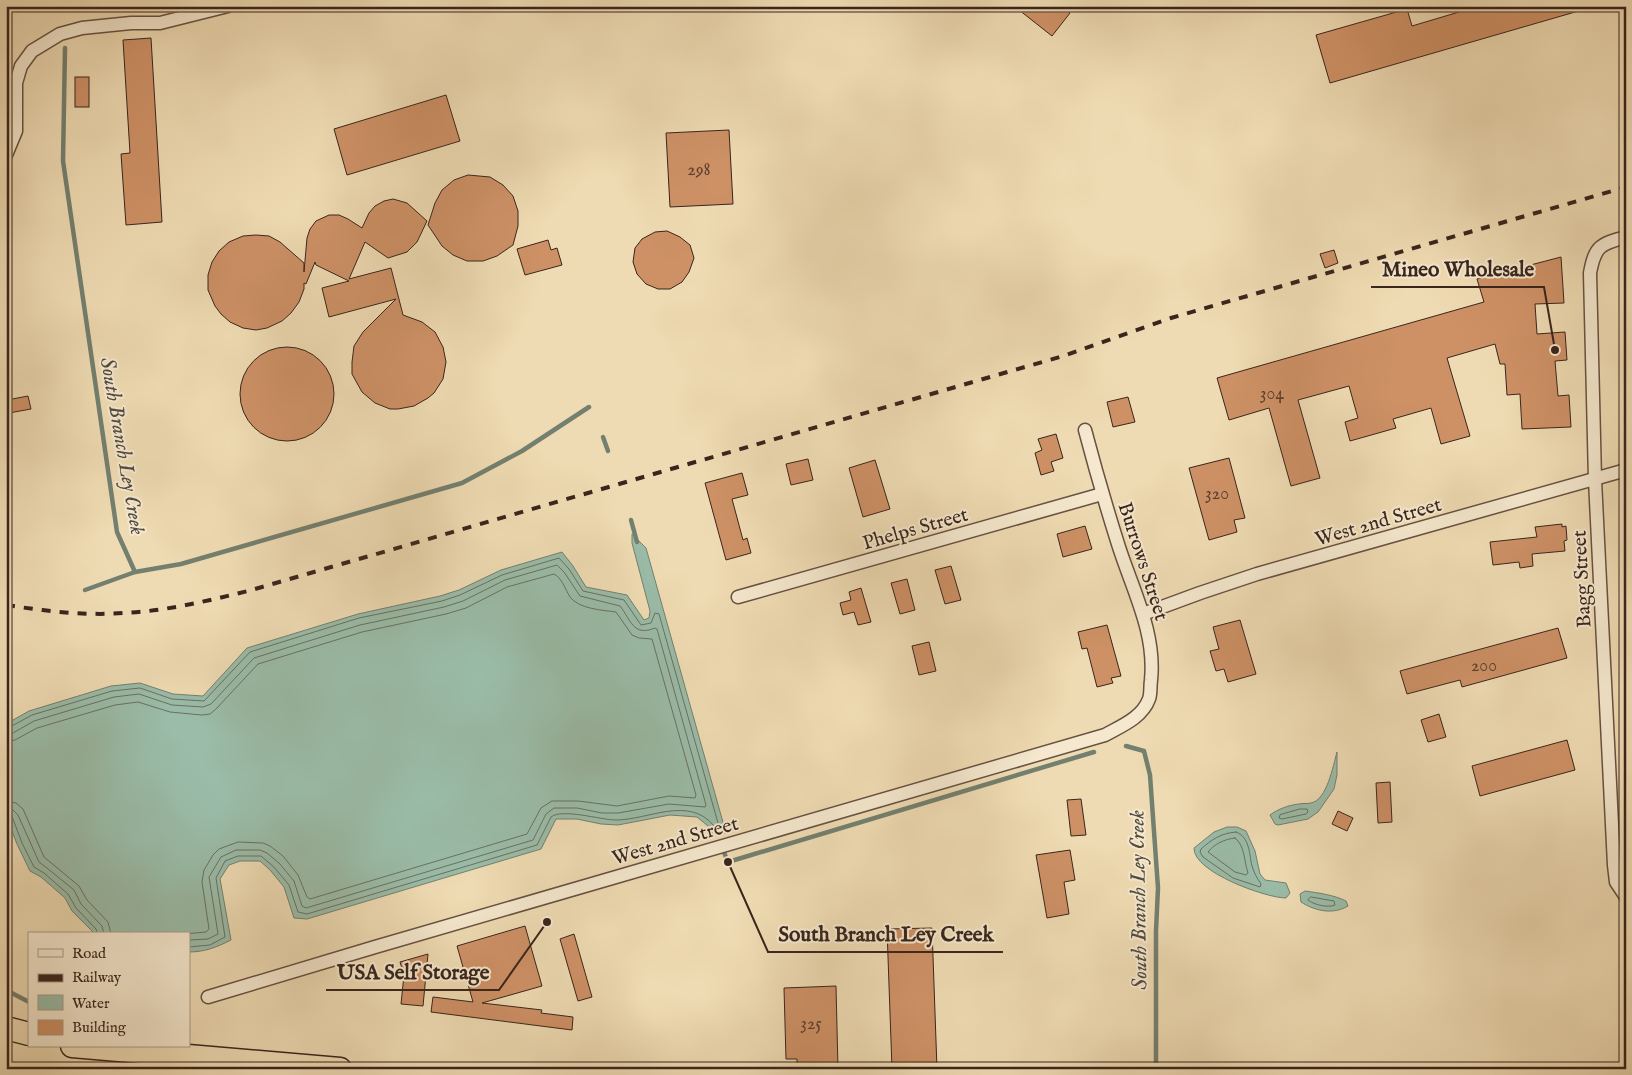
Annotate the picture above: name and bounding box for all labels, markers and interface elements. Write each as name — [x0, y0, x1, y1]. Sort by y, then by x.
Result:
house number: 298 — [687, 159, 711, 182]
callout: Mineo Wholesale — [1371, 251, 1544, 287]
text: Mineo Wholesale — [1382, 257, 1535, 284]
water label: South Branch Ley Creek — [93, 355, 151, 538]
house number: 304 — [1260, 383, 1284, 406]
house number: 320 — [1205, 483, 1229, 506]
street label: West 2nd Street — [1312, 492, 1445, 552]
street label: Burrows Street — [1112, 499, 1174, 624]
street label: Phelps Street — [860, 502, 971, 556]
street label: Bagg Street — [1567, 529, 1598, 628]
house number: 200 — [1471, 655, 1497, 678]
water label: South Branch Ley Creek — [1124, 809, 1155, 990]
street label: West 2nd Street — [609, 811, 742, 871]
callout: South Branch Ley Creek — [768, 916, 1003, 952]
text: South Branch Ley Creek — [778, 922, 994, 949]
legend — [28, 932, 190, 1048]
text: Road — [72, 944, 107, 963]
callout: USA Self Storage — [326, 954, 499, 990]
text: USA Self Storage — [336, 960, 490, 987]
text: Railway — [72, 968, 122, 987]
text: Water — [72, 994, 110, 1013]
house number: 325 — [800, 1013, 822, 1036]
text: Building — [72, 1018, 127, 1037]

